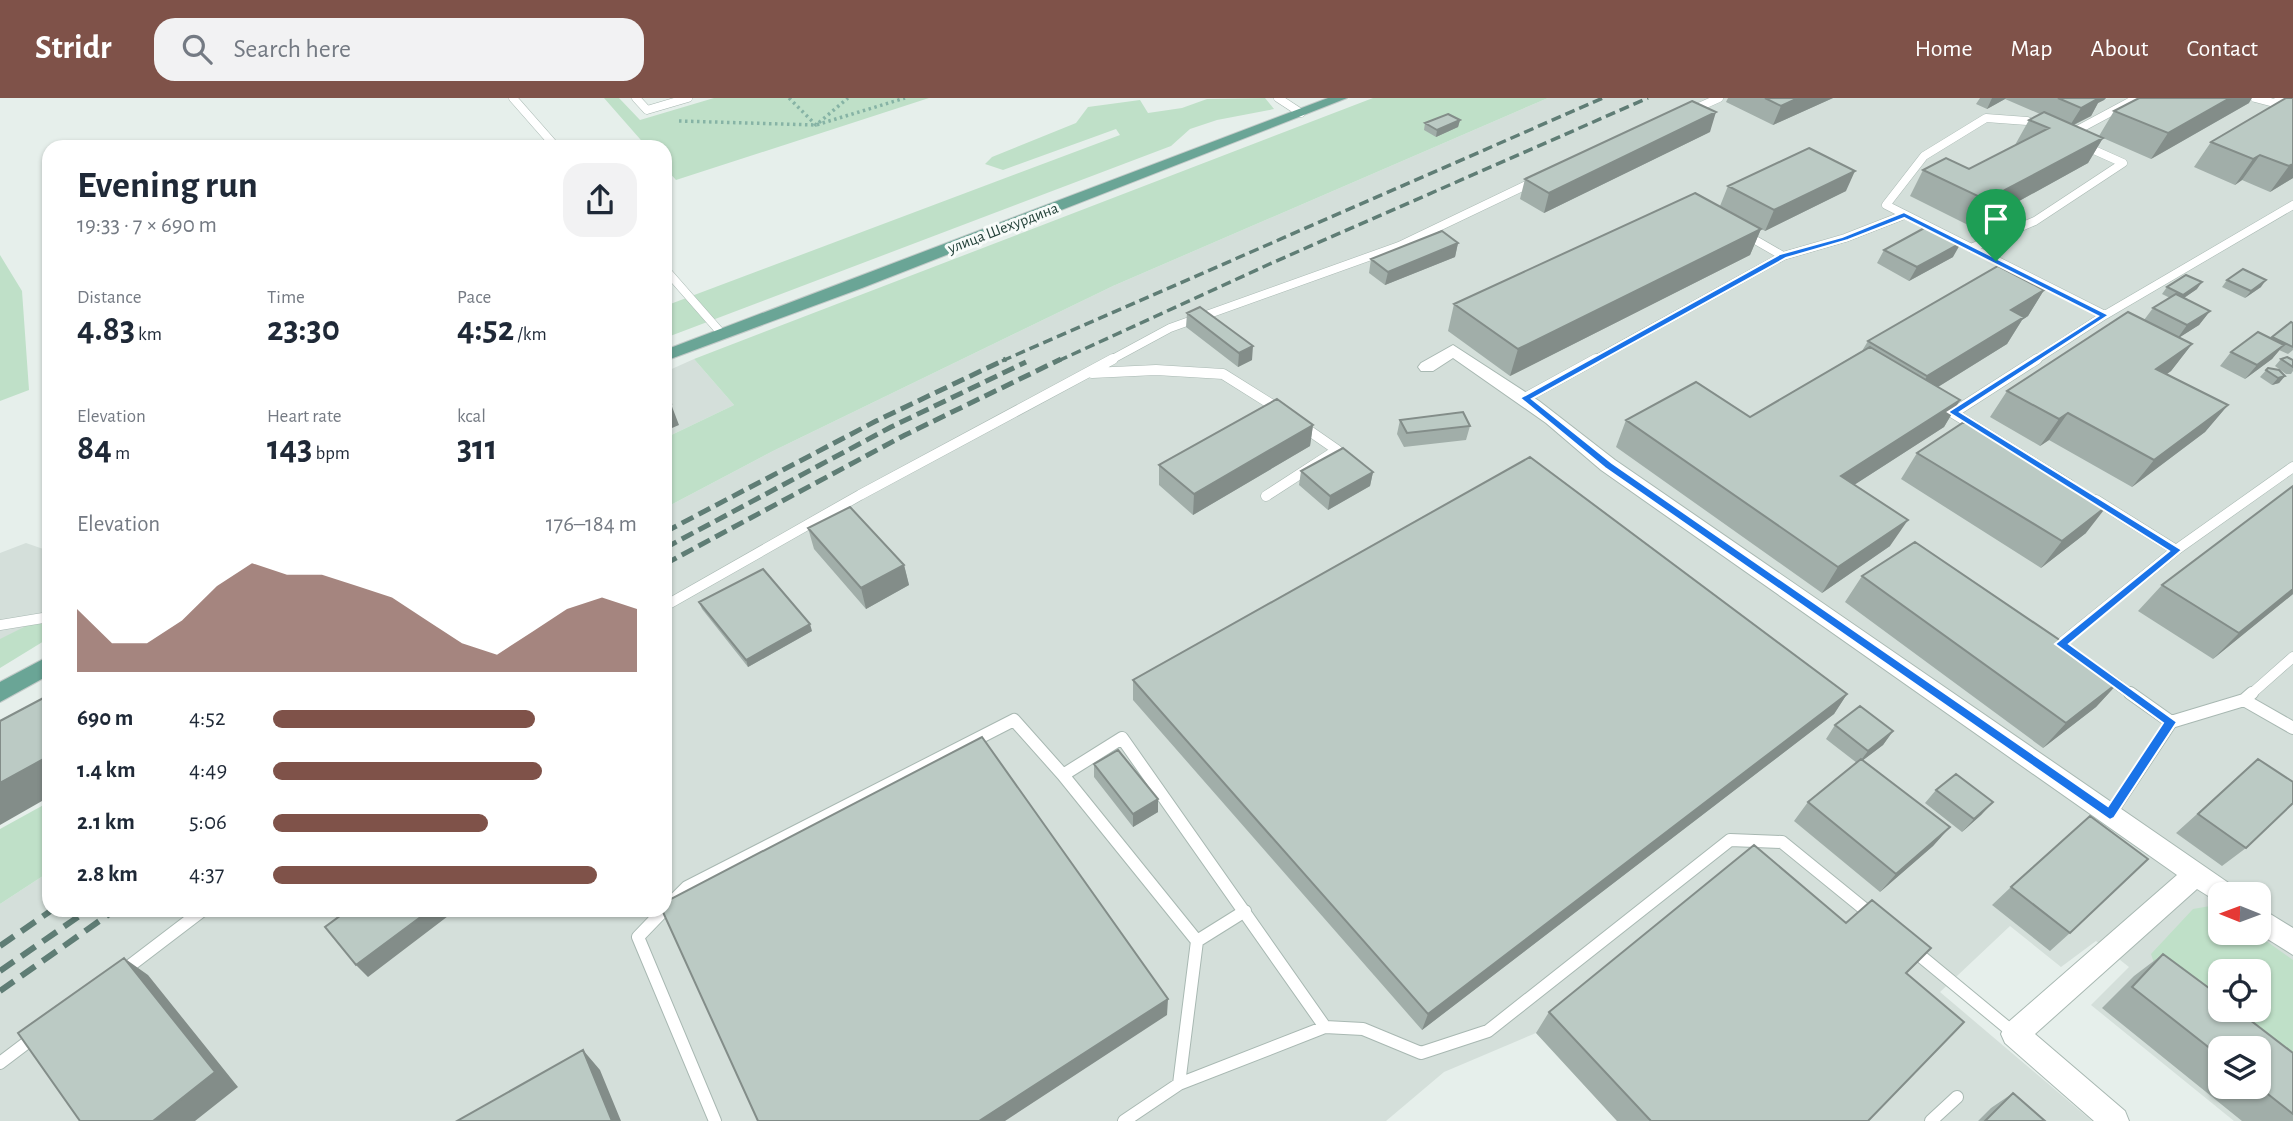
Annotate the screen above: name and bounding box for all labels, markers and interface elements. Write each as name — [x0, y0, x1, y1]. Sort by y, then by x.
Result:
search box — [154, 18, 644, 81]
icon: search — [178, 30, 216, 68]
text: Stridr — [35, 32, 112, 65]
text: Search here — [234, 36, 351, 62]
text: Home — [1915, 37, 1973, 61]
text: Map — [2011, 37, 2053, 61]
text: About — [2091, 37, 2148, 61]
text: Contact — [2186, 37, 2258, 61]
button: share — [563, 163, 637, 237]
text: Evening run — [77, 167, 258, 205]
pin — [1966, 189, 2026, 261]
street label: улица Шехурдина — [945, 200, 1061, 258]
icon: arrive — [1977, 200, 2015, 238]
text: 19:33 · 7 × 690 m — [77, 214, 217, 237]
text: Distance — [77, 288, 141, 307]
text: Time — [267, 288, 305, 307]
text: Pace — [457, 288, 491, 307]
text: 4.83 — [77, 312, 135, 347]
text: 23:30 — [267, 312, 340, 347]
text: 4:52 — [457, 312, 514, 347]
text: km — [135, 325, 162, 344]
text: /km — [514, 325, 547, 344]
text: Elevation — [77, 407, 146, 426]
text: Heart rate — [267, 407, 342, 426]
text: kcal — [457, 407, 486, 426]
text: 84 — [77, 431, 112, 466]
text: 143 — [267, 431, 312, 466]
text: 311 — [457, 431, 497, 466]
text: m — [112, 444, 130, 463]
text: bpm — [312, 444, 350, 463]
text: Elevation — [77, 513, 160, 536]
text: 176–184 m — [546, 513, 637, 536]
text: 690 m — [77, 707, 133, 730]
text: 4:52 — [189, 707, 225, 730]
text: 1.4 km — [77, 759, 136, 782]
text: 4:49 — [189, 759, 227, 782]
text: 2.1 km — [77, 811, 135, 834]
text: 5:06 — [189, 811, 227, 834]
text: 2.8 km — [77, 863, 138, 886]
text: 4:37 — [189, 863, 224, 886]
north arrow — [2208, 882, 2272, 945]
map controls — [2208, 882, 2271, 1099]
button: locate — [2208, 959, 2271, 1022]
button: layers — [2208, 1036, 2271, 1099]

